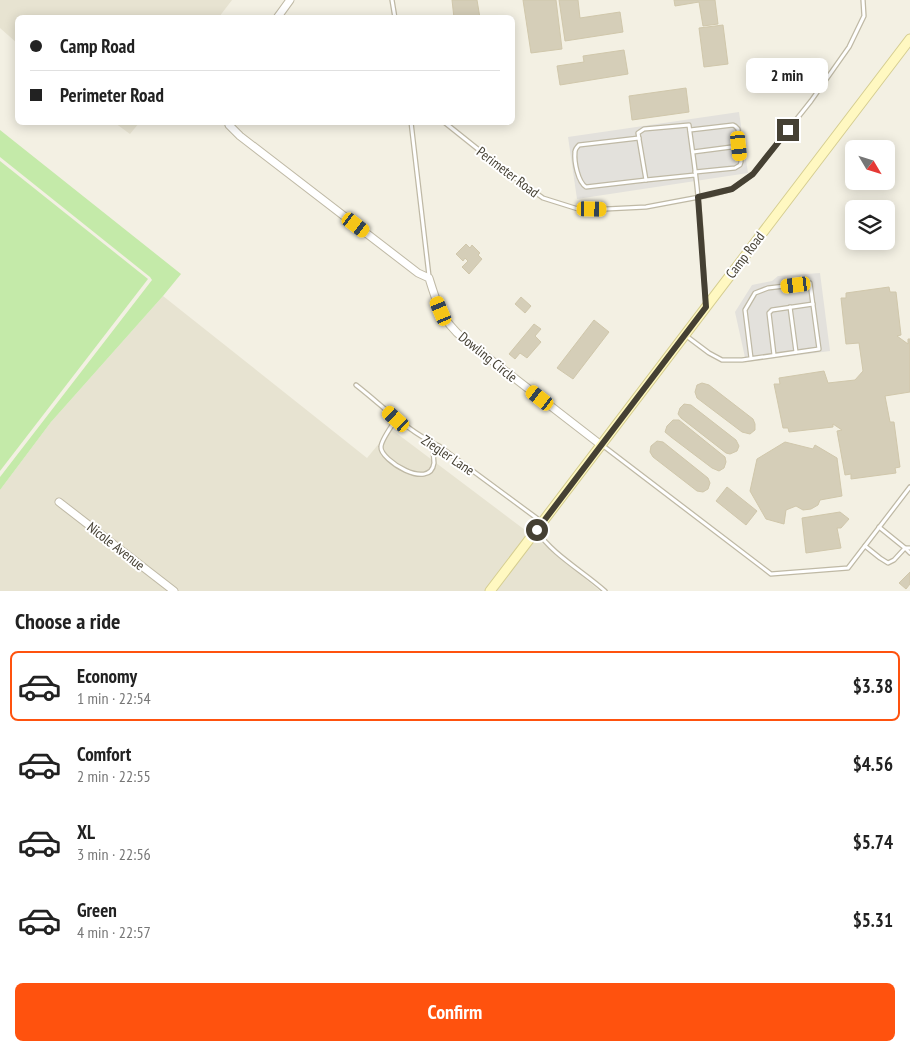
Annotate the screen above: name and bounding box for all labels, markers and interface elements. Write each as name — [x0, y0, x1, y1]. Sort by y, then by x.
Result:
text: Camp Road — [60, 34, 135, 58]
callout: 2 min — [747, 58, 829, 92]
text: 2 min — [771, 65, 803, 85]
text: Perimeter Road — [60, 83, 164, 107]
route end — [777, 119, 799, 141]
car — [729, 130, 748, 162]
north arrow — [845, 140, 895, 190]
map controls — [845, 140, 895, 250]
street label: Perimeter Road — [473, 143, 543, 201]
button: layers — [845, 200, 895, 250]
car — [576, 201, 607, 217]
car — [339, 210, 372, 240]
street label: Camp Road — [722, 228, 768, 282]
car — [780, 276, 811, 294]
car — [428, 294, 453, 328]
street label: Dowling Circle — [455, 328, 521, 386]
car — [523, 383, 556, 413]
car — [379, 403, 412, 435]
street label: Ziegler Lane — [418, 431, 478, 479]
street label: Nicole Avenue — [84, 518, 149, 574]
route start — [526, 519, 548, 541]
text: Choose a ride — [15, 607, 120, 635]
icon: car — [17, 664, 62, 709]
text: Economy — [77, 664, 137, 688]
text: $3.38 — [853, 674, 893, 698]
text: 1 min · 22:54 — [77, 688, 151, 708]
icon: car — [17, 742, 62, 787]
text: Comfort — [77, 742, 131, 766]
text: $4.56 — [853, 752, 893, 776]
text: 2 min · 22:55 — [77, 766, 151, 786]
icon: car — [17, 820, 62, 865]
text: XL — [77, 820, 95, 844]
text: $5.74 — [853, 830, 893, 854]
text: 3 min · 22:56 — [77, 844, 151, 864]
icon: car — [17, 898, 62, 943]
text: Green — [77, 898, 117, 922]
text: $5.31 — [853, 908, 893, 932]
text: 4 min · 22:57 — [77, 922, 151, 942]
button: Confirm — [15, 983, 895, 1041]

